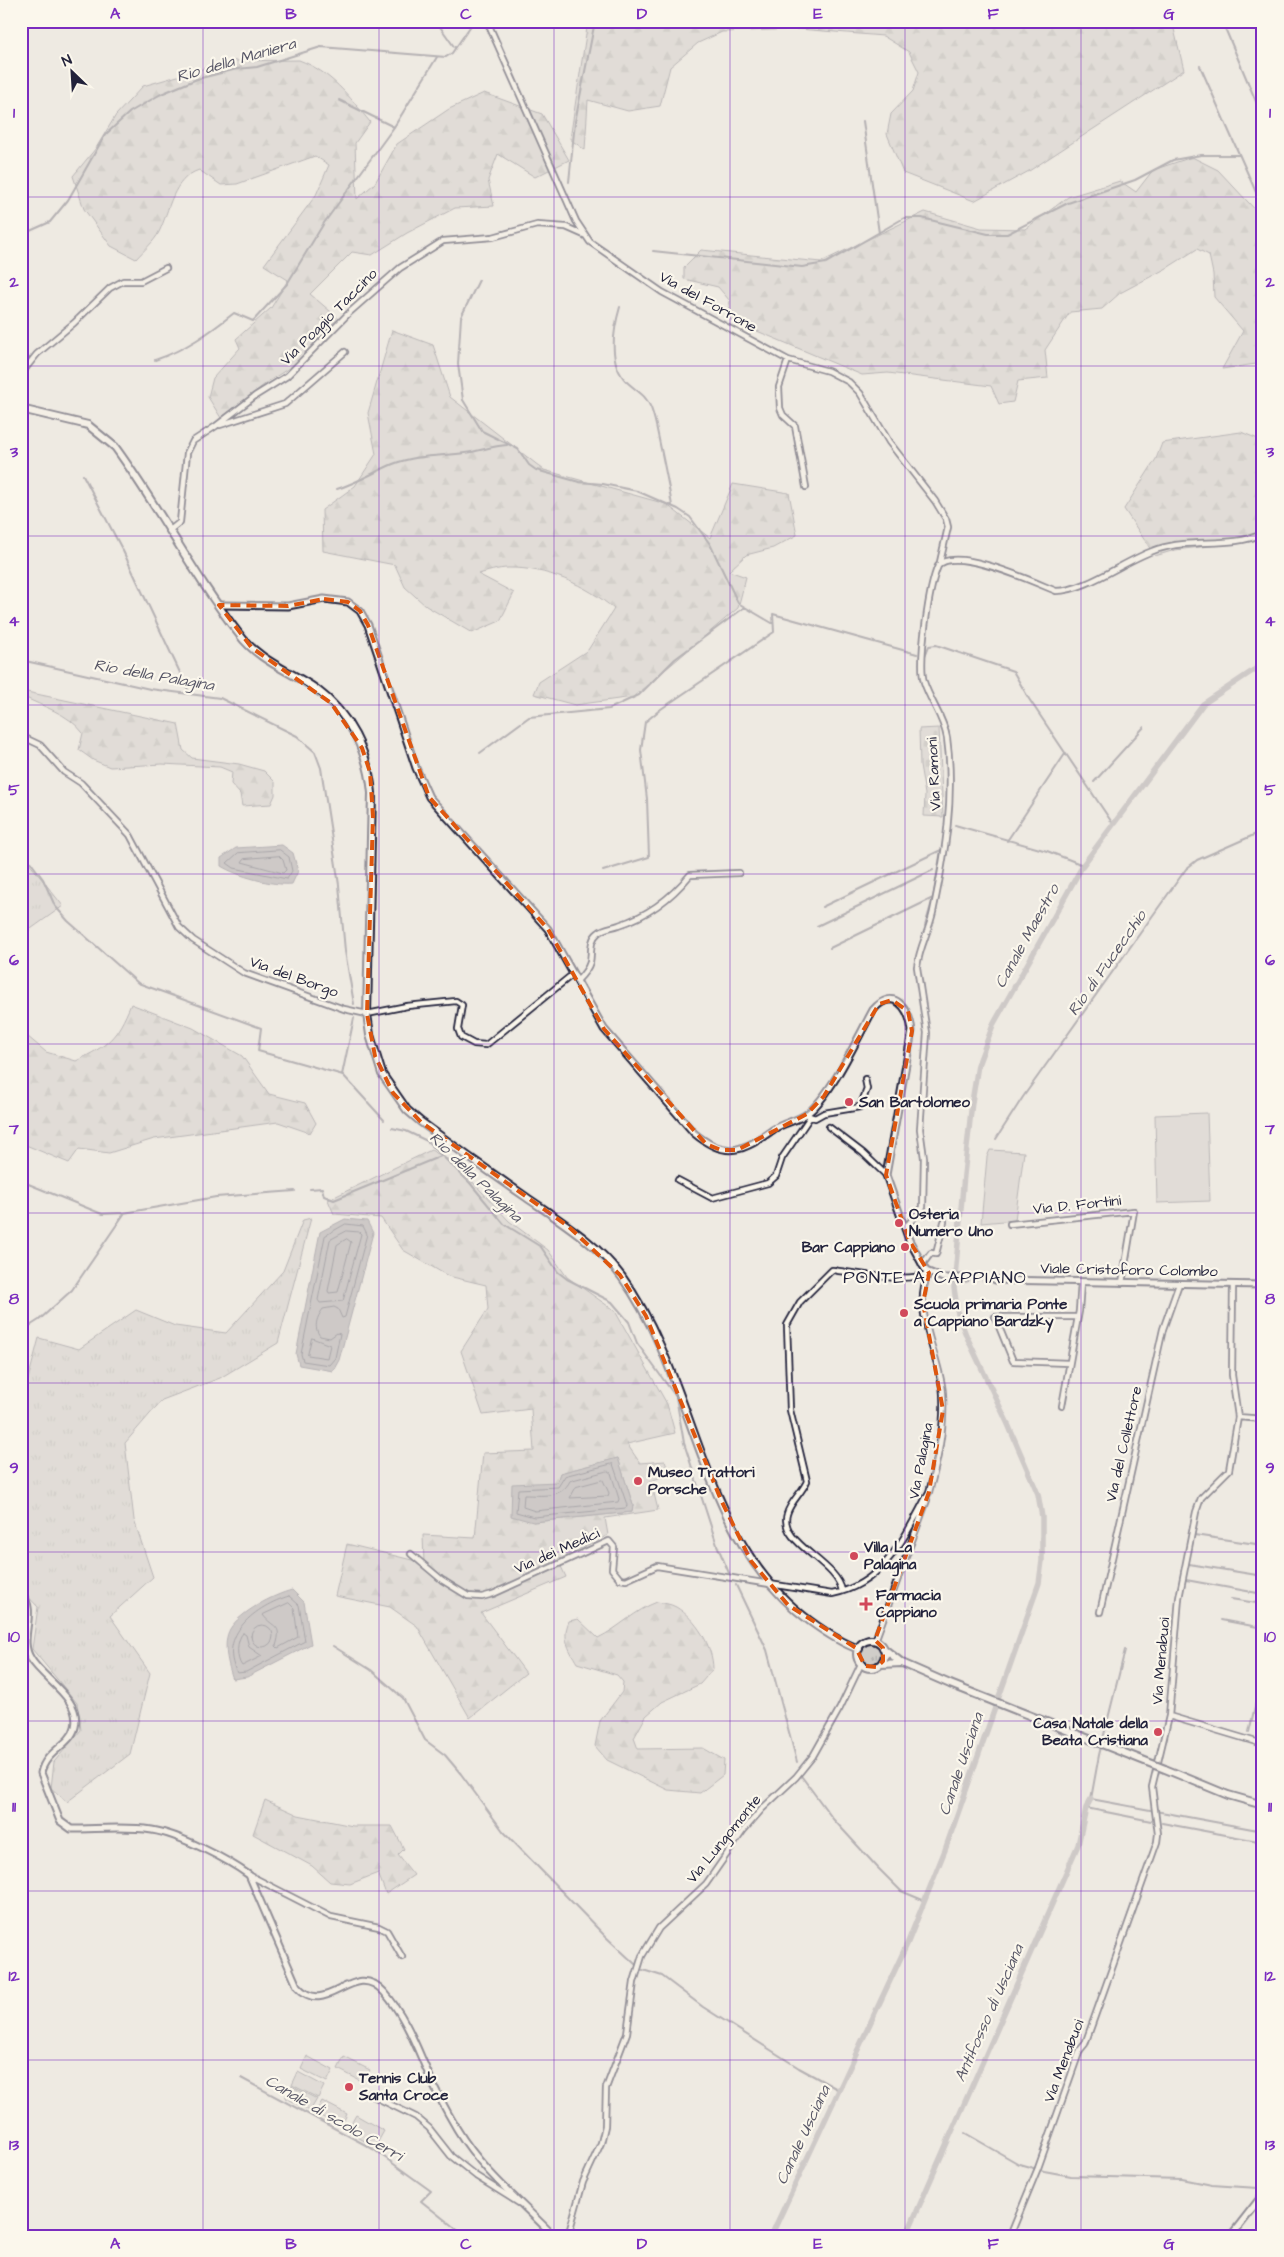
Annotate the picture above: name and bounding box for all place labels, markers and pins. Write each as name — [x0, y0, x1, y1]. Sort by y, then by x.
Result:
place label: San Bartolomeo — [858, 1092, 970, 1113]
marker: San Bartolomeo — [843, 1096, 855, 1108]
place label: Osteria Numero Uno — [909, 1204, 993, 1242]
marker: Osteria Numero Uno — [893, 1217, 905, 1229]
place label: Bar Cappiano — [802, 1237, 896, 1258]
marker: Bar Cappiano — [899, 1241, 911, 1253]
place label: Scuola primaria Ponte a Cappiano Bardzky — [913, 1294, 1067, 1333]
marker: Scuola primaria Ponte a Cappiano Bardzky — [898, 1307, 910, 1319]
place label: Museo Trattori Porsche — [648, 1462, 755, 1500]
marker: Museo Trattori Porsche — [632, 1475, 644, 1487]
place label: Villa La Palagina — [863, 1537, 917, 1577]
marker: Villa La Palagina — [848, 1550, 860, 1562]
place label: Farmacia Cappiano — [876, 1585, 941, 1623]
marker: Farmacia Cappiano — [860, 1598, 872, 1610]
place label: Casa Natale della Beata Cristiana — [1033, 1713, 1148, 1751]
marker: Casa Natale della Beata Cristiana — [1152, 1726, 1164, 1738]
place label: Tennis Club Santa Croce — [358, 2068, 448, 2106]
marker: Tennis Club Santa Croce — [343, 2081, 355, 2093]

